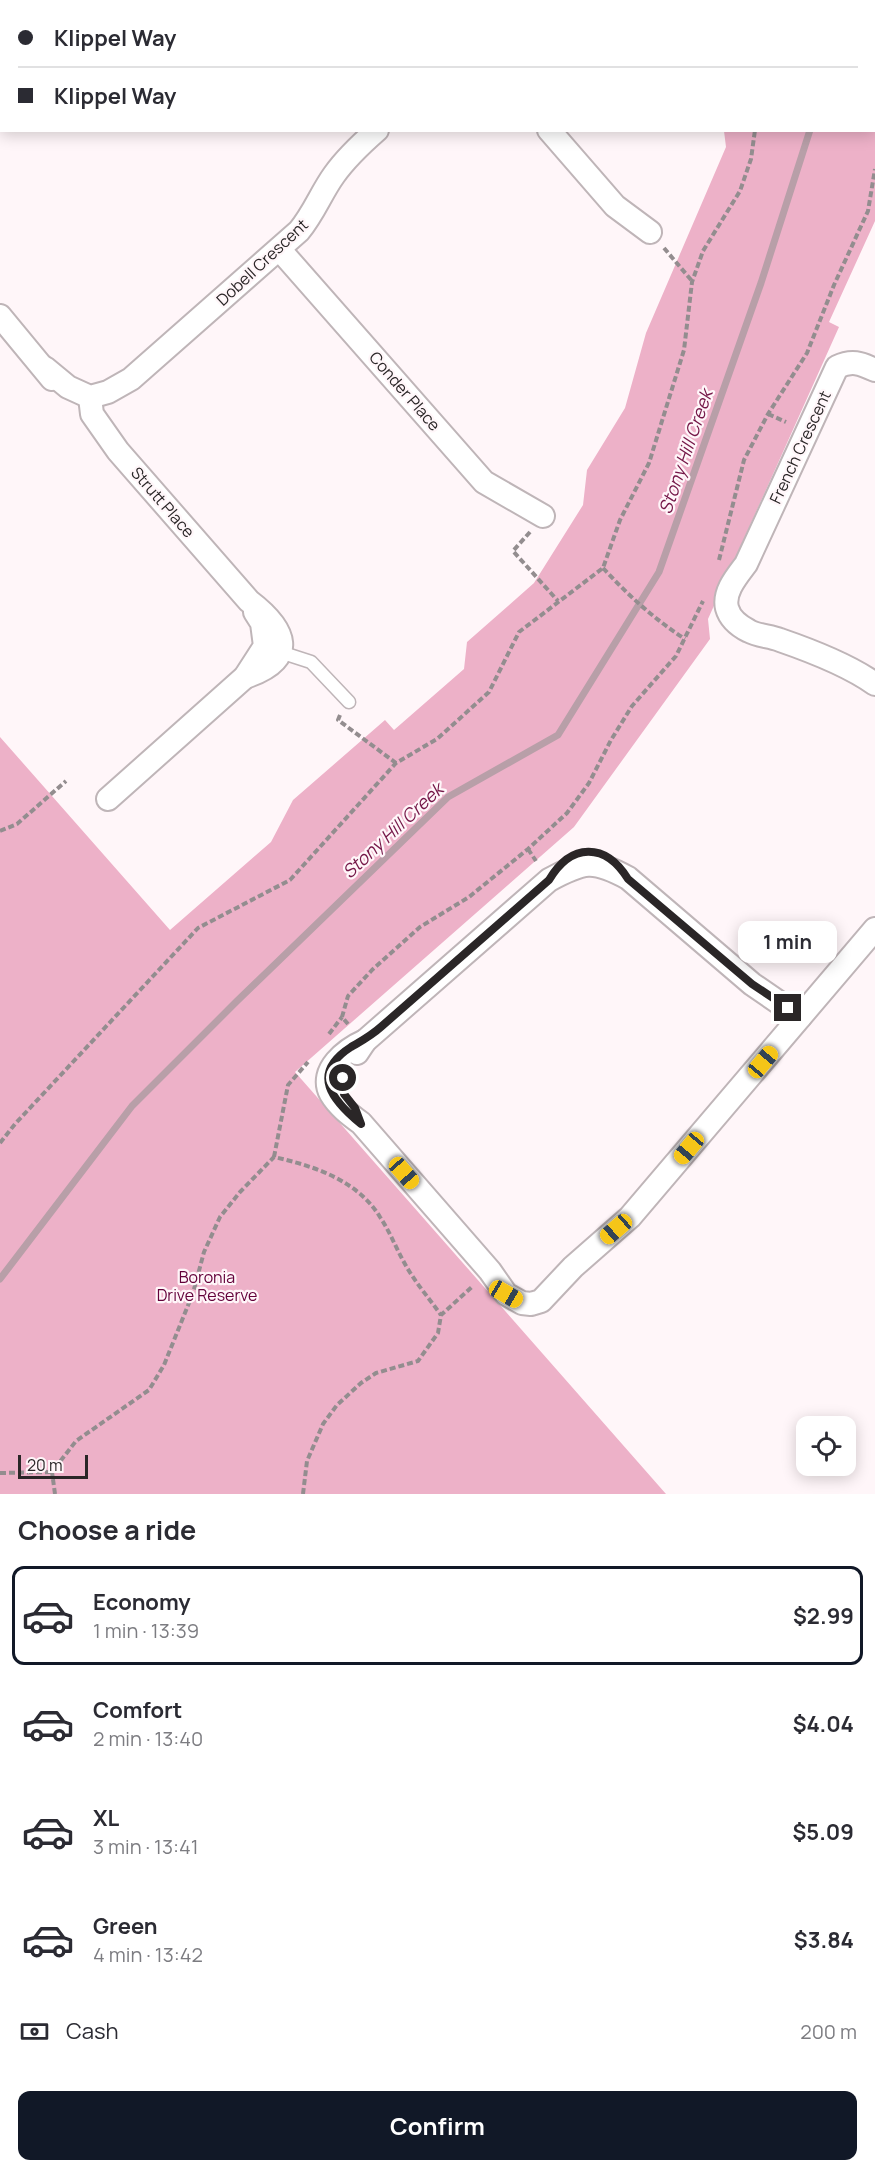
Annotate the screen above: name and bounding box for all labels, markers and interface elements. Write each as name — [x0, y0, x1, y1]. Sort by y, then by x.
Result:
text: Klippel Way — [54, 23, 176, 53]
text: Klippel Way — [54, 81, 176, 111]
street label: Dobell Crescent — [211, 214, 313, 310]
street label: Conder Place — [364, 347, 446, 435]
water label: Stony Hill Creek — [653, 384, 719, 517]
street label: French Crescent — [764, 387, 836, 507]
street label: Strutt Place — [126, 462, 200, 542]
water label: Stony Hill Creek — [337, 775, 450, 883]
callout: 1 min — [738, 921, 838, 963]
text: 1 min — [763, 928, 812, 955]
route end — [774, 994, 801, 1021]
car — [745, 1042, 781, 1082]
route start — [329, 1064, 356, 1091]
car — [671, 1128, 707, 1168]
car — [385, 1154, 423, 1192]
car — [597, 1210, 635, 1248]
park label: Boronia Drive Reserve — [157, 1266, 257, 1306]
car — [486, 1277, 526, 1311]
map controls — [796, 1416, 856, 1476]
button: locate — [796, 1416, 856, 1476]
scale bar — [18, 1452, 88, 1480]
text: 20 m — [27, 1454, 63, 1476]
text: Choose a ride — [18, 1511, 196, 1548]
text: Economy — [93, 1587, 191, 1617]
icon: car — [21, 1589, 75, 1643]
text: $2.99 — [793, 1601, 854, 1631]
text: 1 min · 13:39 — [93, 1617, 199, 1644]
text: Comfort — [93, 1695, 182, 1725]
icon: car — [21, 1697, 75, 1751]
text: $4.04 — [793, 1709, 854, 1739]
text: 2 min · 13:40 — [93, 1725, 203, 1752]
text: XL — [93, 1803, 119, 1833]
icon: car — [21, 1805, 75, 1859]
text: $5.09 — [792, 1817, 854, 1847]
text: 3 min · 13:41 — [93, 1833, 199, 1860]
text: Green — [93, 1911, 158, 1941]
icon: car — [21, 1913, 75, 1967]
text: $3.84 — [794, 1925, 854, 1955]
text: 4 min · 13:42 — [93, 1941, 203, 1968]
icon: cash — [18, 2015, 51, 2048]
text: Cash — [66, 2016, 119, 2046]
text: 200 m — [800, 2018, 857, 2045]
button: Confirm — [18, 2091, 857, 2160]

